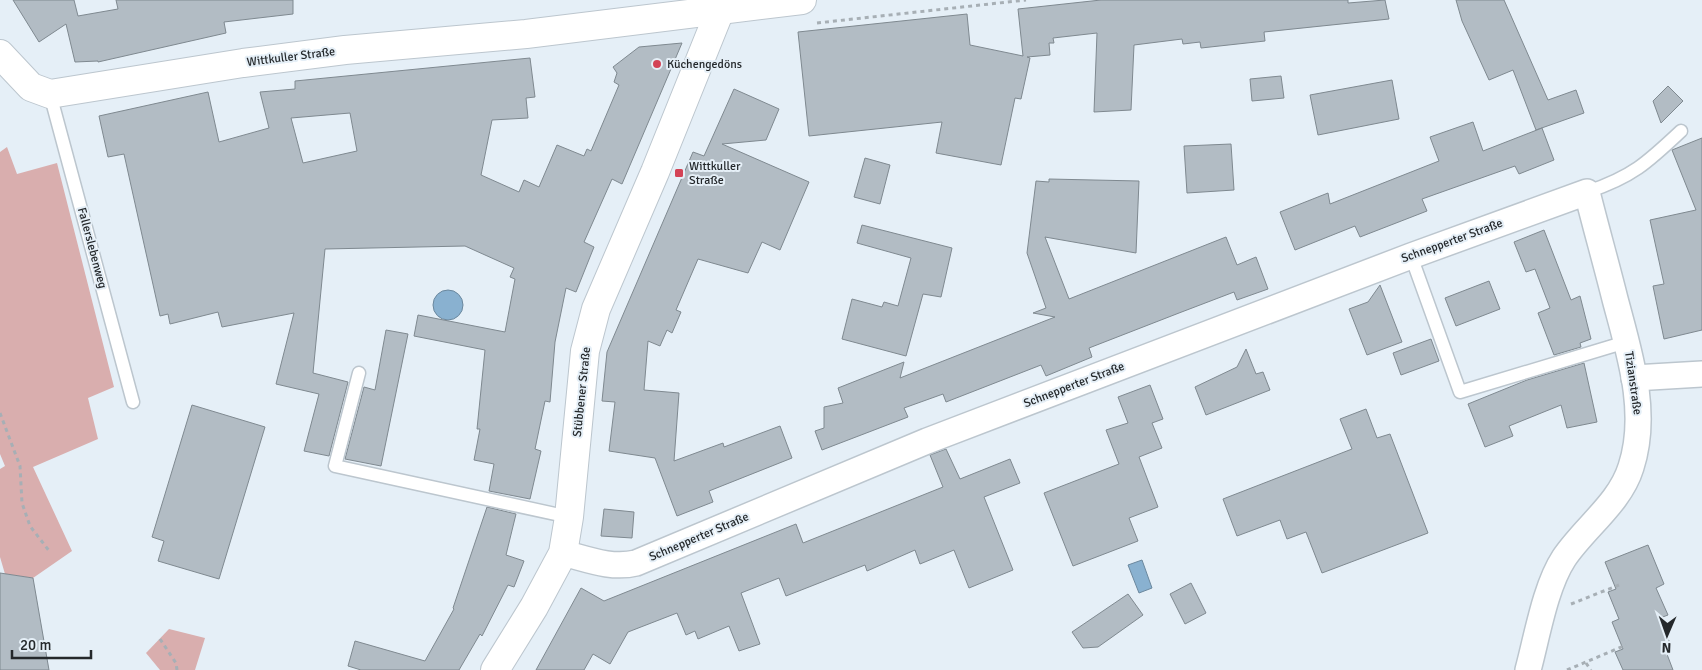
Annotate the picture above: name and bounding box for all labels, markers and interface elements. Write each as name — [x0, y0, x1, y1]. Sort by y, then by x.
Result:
street label: Wittkuller Straße — [246, 44, 336, 70]
place label: Küchengedöns — [667, 57, 742, 72]
marker: Küchengedöns — [651, 58, 663, 70]
place label: Wittkuller Straße — [689, 159, 741, 188]
marker: Wittkuller Straße — [673, 167, 685, 179]
street label: Fallerslebenweg — [74, 206, 110, 290]
street label: Schnepperter Straße — [1399, 216, 1505, 266]
street label: Stübbener Straße — [570, 346, 594, 438]
street label: Tizianstraße — [1621, 350, 1645, 416]
street label: Schnepperter Straße — [1021, 359, 1127, 411]
street label: Schnepperter Straße — [647, 509, 751, 565]
north arrow — [1642, 610, 1692, 660]
scale bar — [12, 628, 91, 660]
text: 20 m — [20, 636, 51, 654]
text: N — [1661, 639, 1672, 656]

